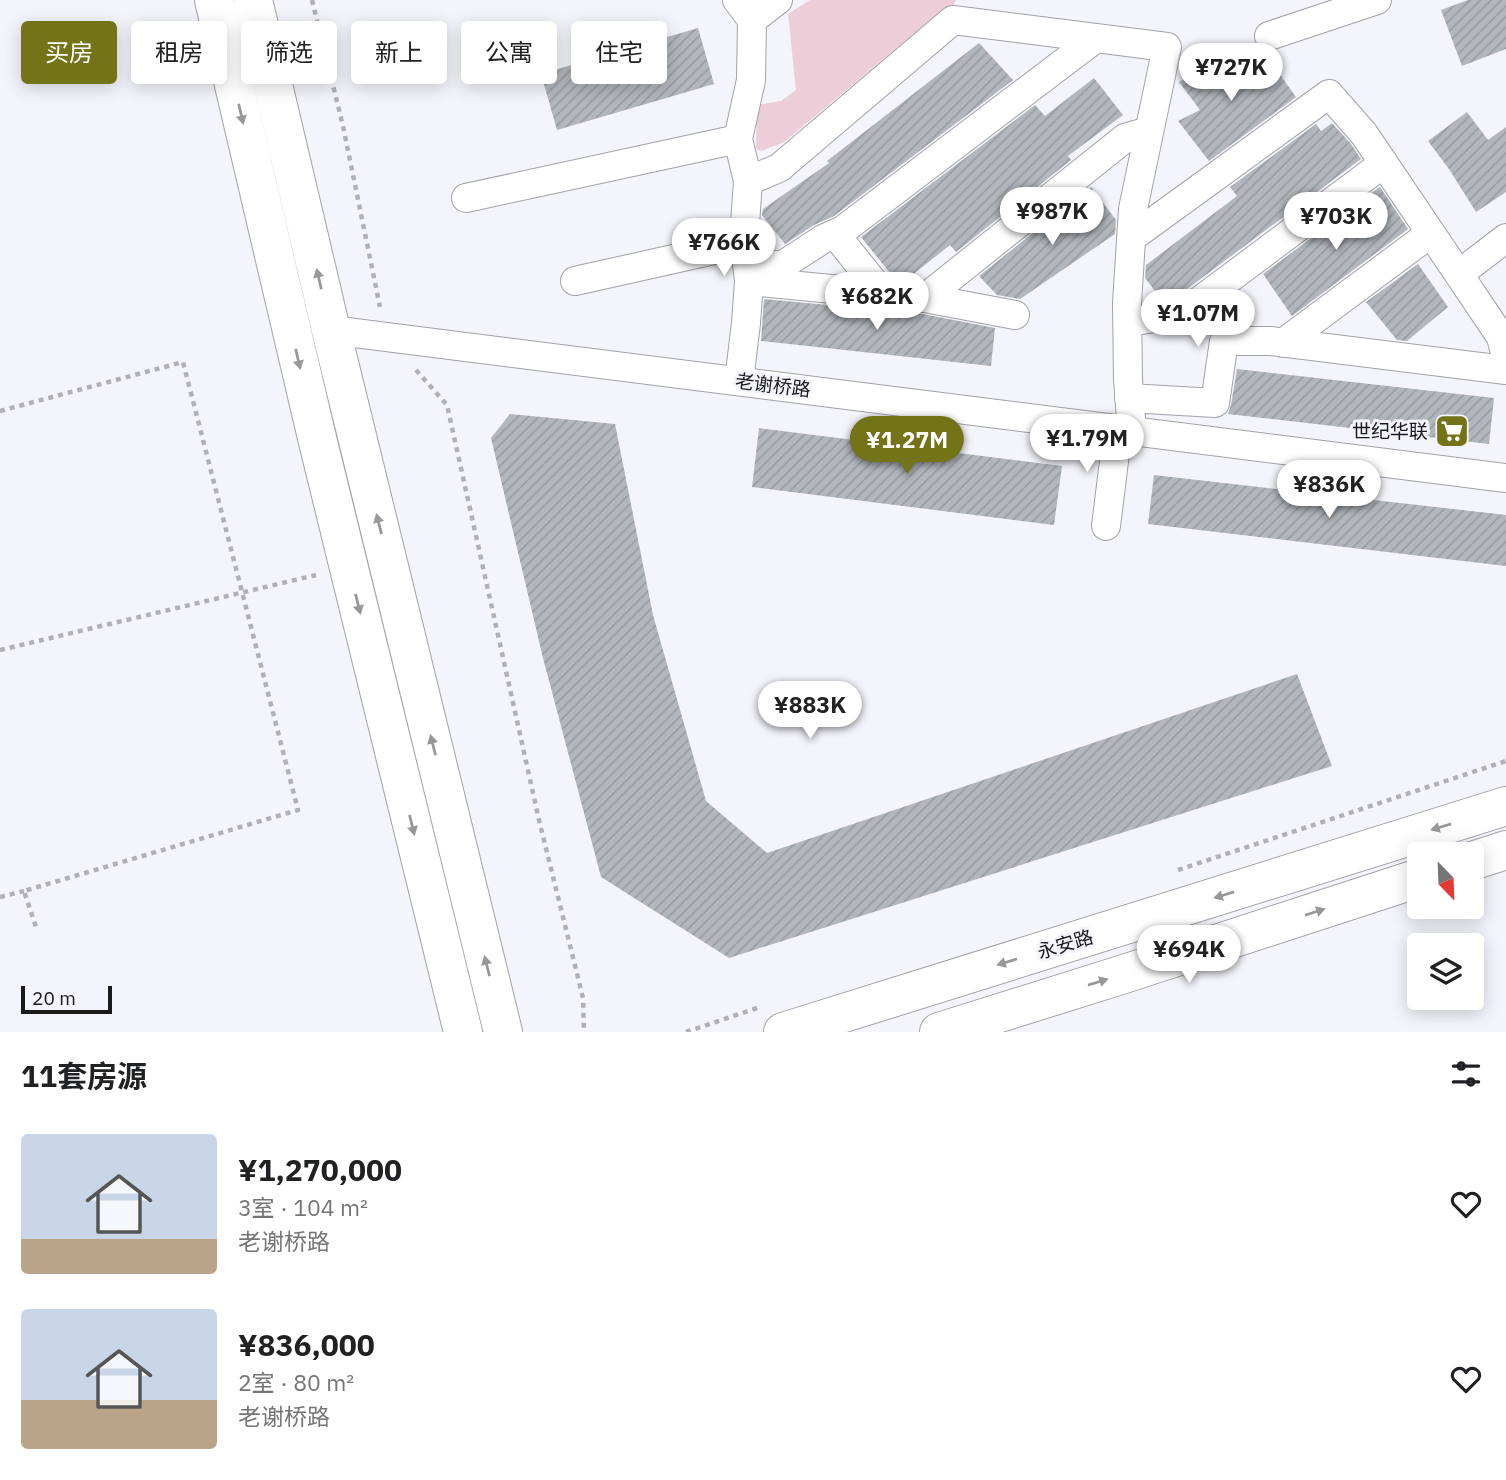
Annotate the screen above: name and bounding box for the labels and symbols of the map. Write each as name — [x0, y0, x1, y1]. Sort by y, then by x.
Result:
pin: ¥727K — [1182, 43, 1280, 103]
one-way arrow — [235, 103, 246, 125]
pin: ¥987K — [1003, 188, 1101, 247]
pin: ¥703K — [1287, 192, 1385, 252]
pin: ¥766K — [675, 218, 773, 278]
one-way arrow — [313, 268, 324, 290]
pin: ¥682K — [828, 272, 926, 332]
pin: ¥1.07M — [1141, 290, 1255, 349]
one-way arrow — [293, 349, 304, 371]
street label: 老谢桥路 — [734, 368, 812, 402]
supermarket icon: 世纪华联 — [1433, 412, 1471, 450]
pin: ¥1.79M — [1030, 414, 1144, 474]
pin: ¥1.27M — [850, 416, 964, 476]
place label: 世纪华联 — [1352, 419, 1428, 443]
pin: ¥836K — [1280, 461, 1378, 520]
one-way arrow — [373, 513, 384, 535]
one-way arrow — [353, 593, 364, 615]
pin: ¥883K — [761, 682, 859, 741]
one-way arrow — [427, 734, 438, 756]
one-way arrow — [407, 814, 418, 836]
one-way arrow — [1430, 822, 1451, 832]
north arrow — [1407, 842, 1484, 919]
one-way arrow — [1213, 890, 1234, 900]
one-way arrow — [1304, 907, 1325, 917]
street label: 永安路 — [1034, 924, 1096, 964]
pin: ¥694K — [1140, 926, 1238, 985]
one-way arrow — [481, 955, 492, 977]
one-way arrow — [996, 958, 1017, 968]
one-way arrow — [1088, 977, 1109, 987]
scale bar — [21, 983, 112, 1015]

